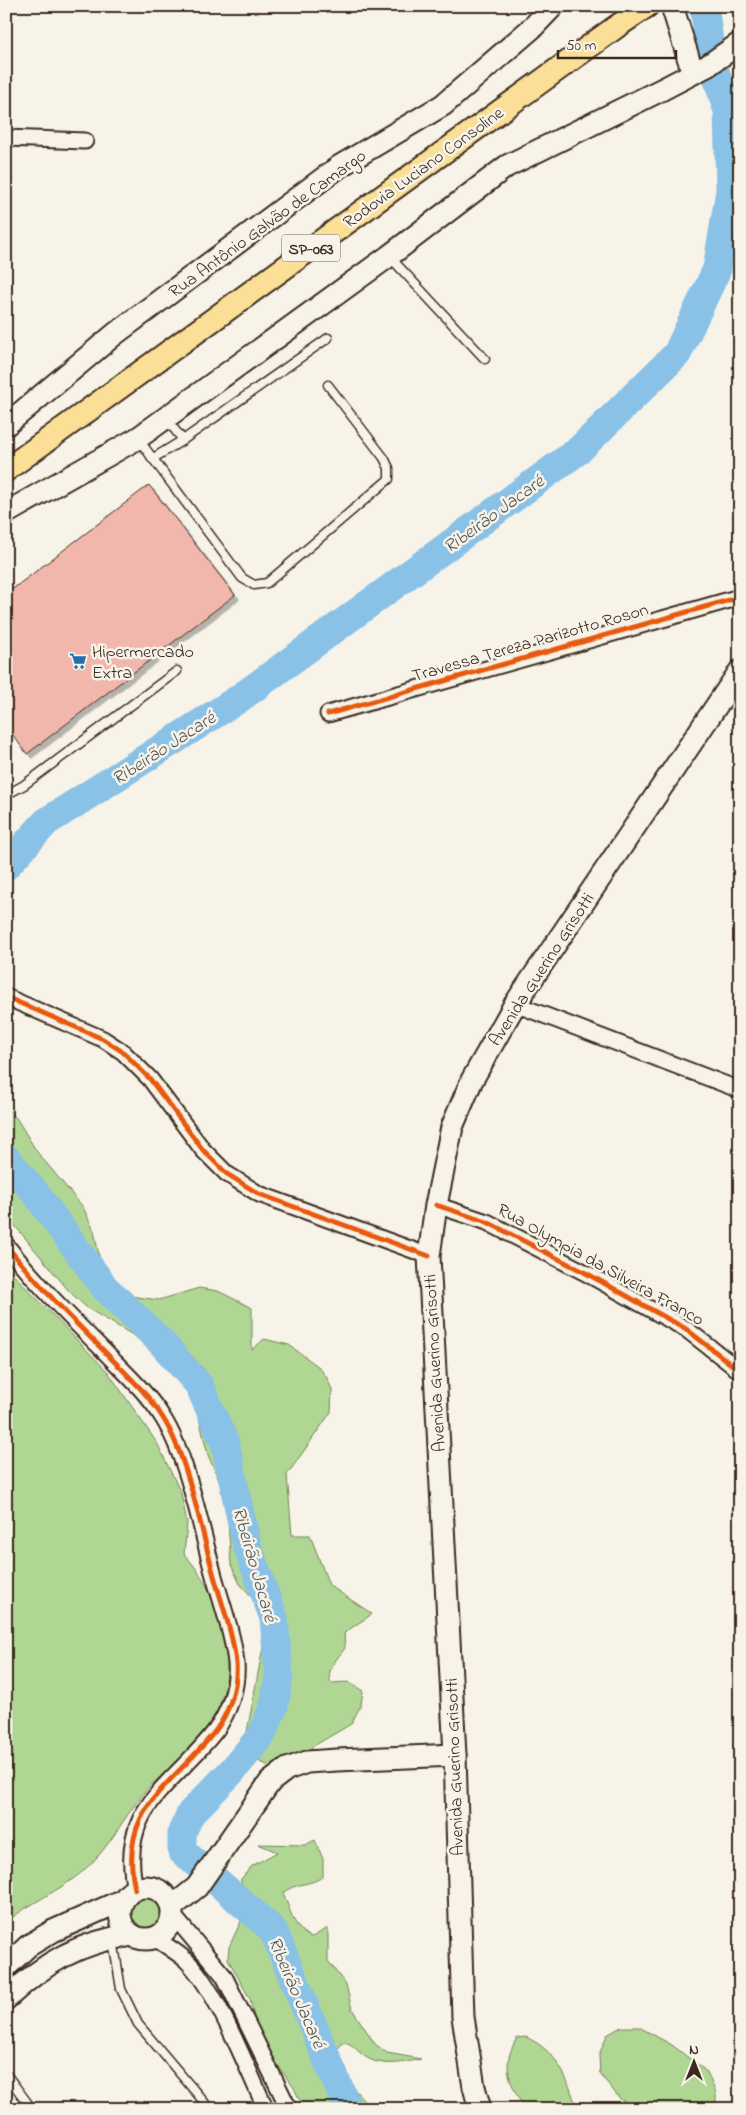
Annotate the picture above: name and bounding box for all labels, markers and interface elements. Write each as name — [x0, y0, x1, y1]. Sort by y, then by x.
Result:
scale bar — [558, 28, 676, 60]
text: 50 m — [566, 35, 597, 57]
street label: Rodovia Luciano Consoline — [338, 101, 511, 236]
street label: Rua Antônio Galvão de Camargo — [164, 144, 373, 306]
road number: SP-063 — [282, 234, 340, 262]
water label: Ribeirão Jacaré — [439, 468, 552, 561]
street label: Travessa Tereza Parizotto Roson — [409, 598, 652, 690]
place label: Hipermercado Extra — [92, 640, 194, 687]
supermarket icon: Hipermercado Extra — [68, 651, 88, 671]
water label: Ribeirão Jacaré — [107, 705, 223, 793]
street label: Avenida Guerino Grisotti — [483, 888, 602, 1052]
street label: Rua Olympia da Silveira Franco — [492, 1198, 708, 1334]
street label: Avenida Guerino Grisotti — [418, 1273, 454, 1453]
water label: Ribeirão Jacaré — [224, 1504, 283, 1627]
street label: Avenida Guerino Grisotti — [440, 1677, 472, 1856]
water label: Ribeirão Jacaré — [260, 1933, 332, 2054]
north arrow — [668, 2038, 718, 2088]
text: N — [689, 2040, 699, 2061]

